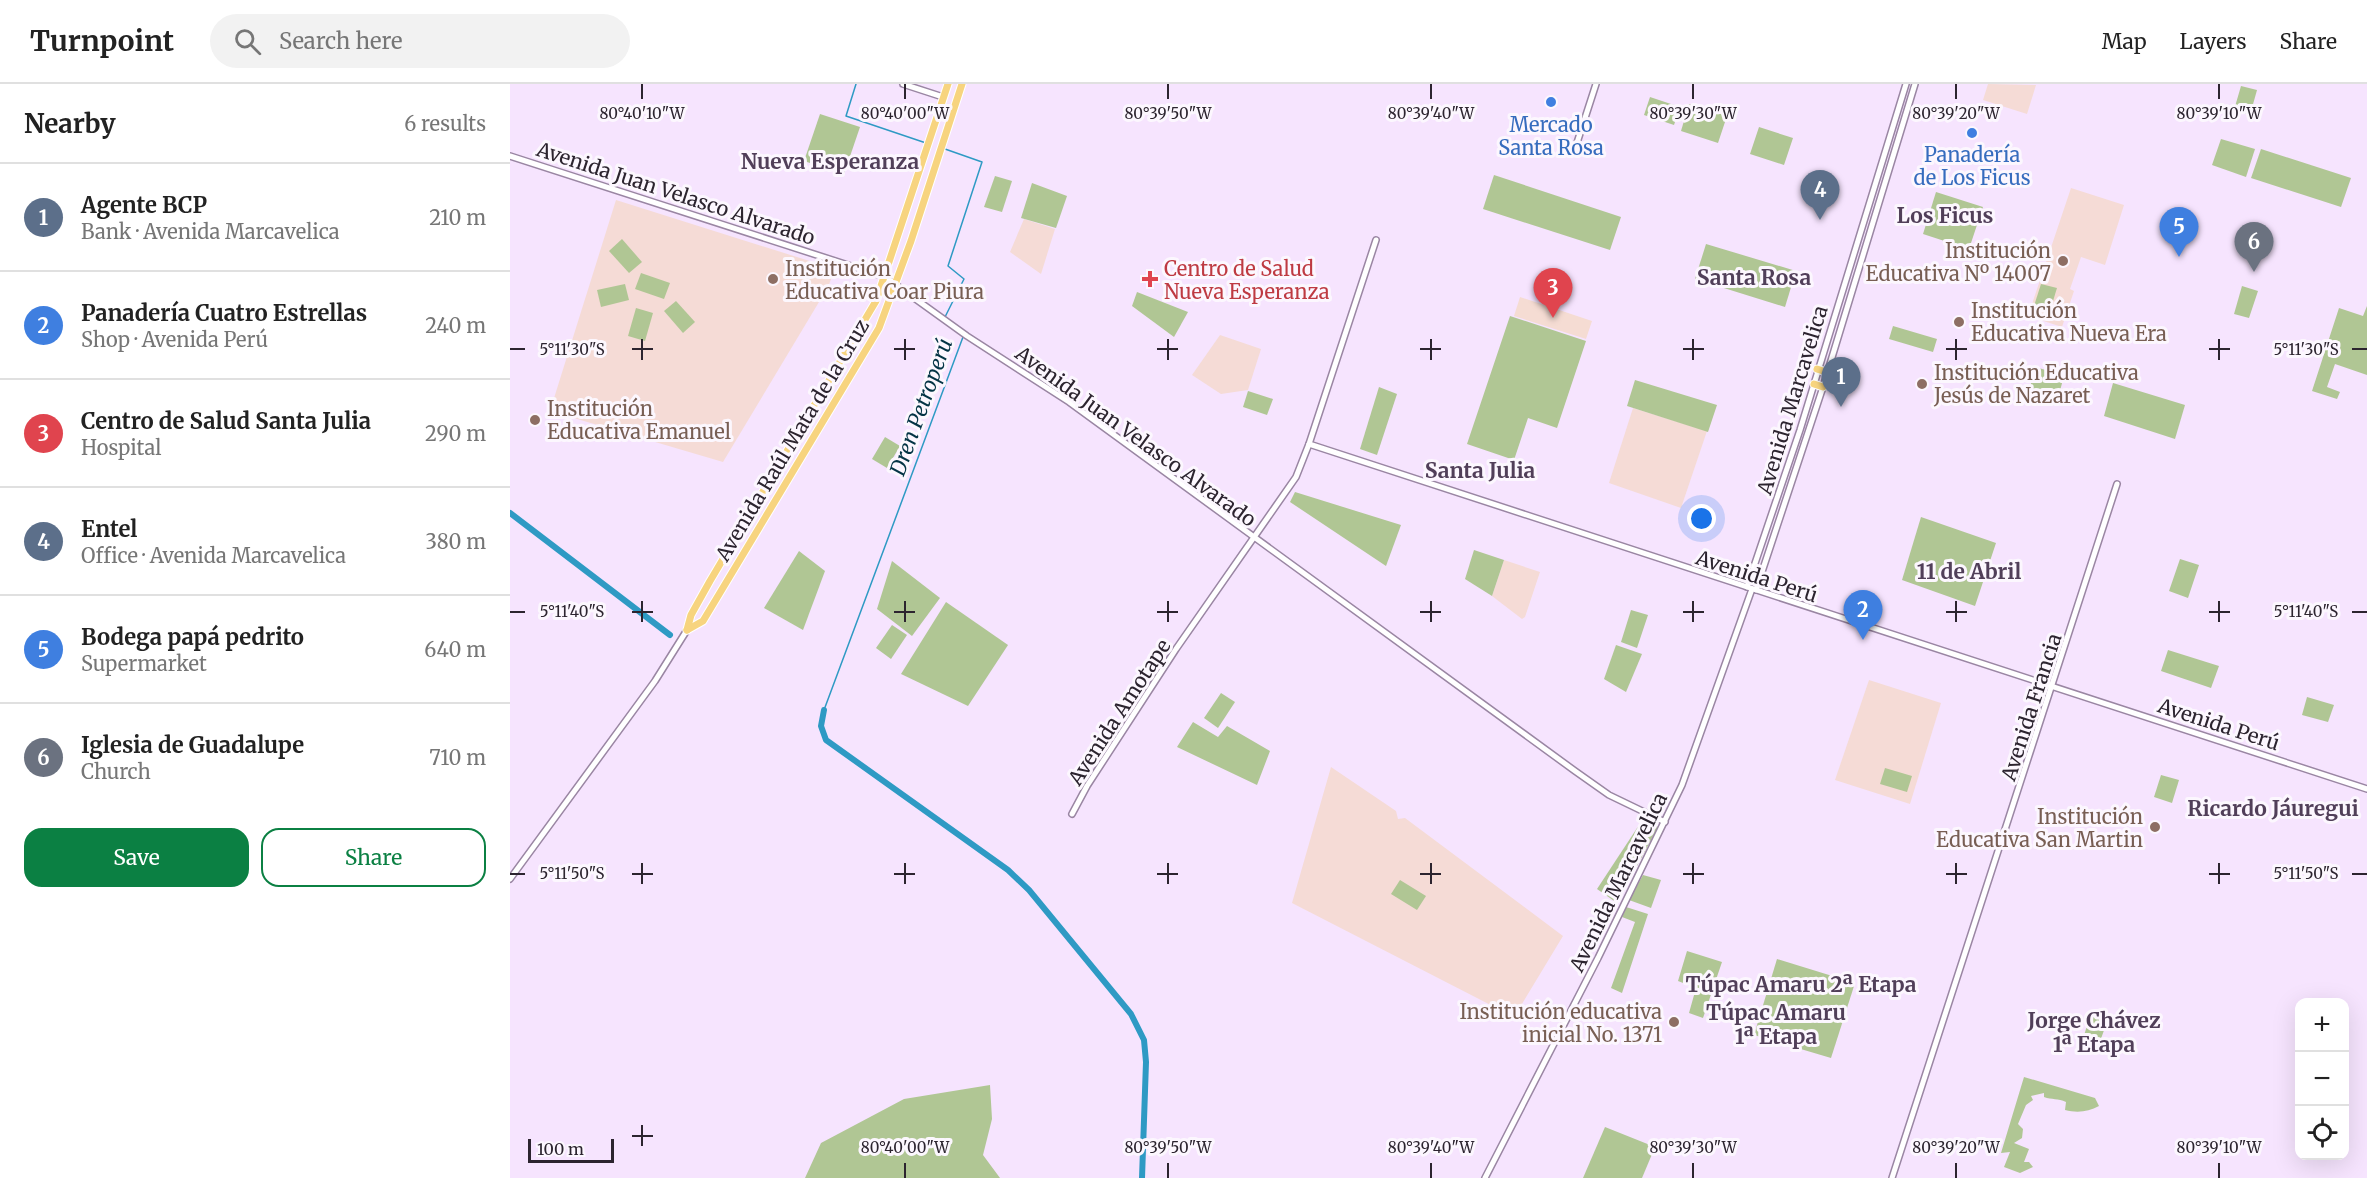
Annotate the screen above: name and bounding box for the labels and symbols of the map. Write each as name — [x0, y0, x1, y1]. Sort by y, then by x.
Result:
marker: Mercado Santa Rosa — [1544, 95, 1558, 109]
text: 80°40'10"W — [599, 104, 686, 123]
text: 80°40'00"W — [861, 104, 950, 123]
text: 80°39'50"W — [1124, 104, 1213, 123]
text: 80°39'40"W — [1388, 104, 1475, 123]
text: 80°39'30"W — [1649, 104, 1738, 123]
text: 80°39'20"W — [1912, 104, 2001, 123]
text: 80°39'10"W — [2177, 104, 2263, 123]
place label: Mercado Santa Rosa — [1498, 112, 1604, 160]
marker: Panadería de Los Ficus — [1965, 126, 1979, 140]
street label: Avenida Juan Velasco Alvarado — [533, 136, 819, 250]
place label: Panadería de Los Ficus — [1914, 142, 2030, 190]
district label: Nueva Esperanza — [741, 148, 920, 175]
pin: 4 — [1800, 170, 1840, 220]
district label: Los Ficus — [1897, 202, 1994, 229]
pin: 5 — [2160, 208, 2198, 257]
pin: 6 — [2234, 222, 2274, 272]
place label: Institución Educativa Nº 14007 — [1866, 238, 2051, 286]
marker: Institución Educativa Nº 14007 — [2056, 254, 2070, 268]
place label: Institución Educativa Coar Piura — [785, 256, 984, 304]
place label: Centro de Salud Nueva Esperanza — [1164, 256, 1330, 304]
district label: Santa Rosa — [1697, 264, 1811, 291]
pin: 3 — [1534, 268, 1572, 318]
marker: Centro de Salud Nueva Esperanza — [1141, 270, 1159, 288]
marker: Institución Educativa Coar Piura — [766, 272, 780, 286]
place label: Institución Educativa Nueva Era — [1971, 298, 2167, 346]
street label: Avenida Marcavelica — [1751, 302, 1833, 498]
street label: Avenida Raúl Mata de la Cruz — [709, 314, 874, 566]
marker: Institución Educativa Nueva Era — [1952, 315, 1966, 329]
water label: Dren Petroperú — [883, 335, 958, 480]
text: 5°11'30"S — [539, 340, 605, 359]
street label: Avenida Juan Velasco Alvarado — [1010, 340, 1261, 532]
text: 5°11'30"S — [2273, 340, 2339, 359]
pin: 1 — [1822, 358, 1860, 407]
place label: Institución Educativa Jesús de Nazaret — [1933, 360, 2139, 408]
marker: Institución Educativa Jesús de Nazaret — [1915, 377, 1929, 391]
place label: Institución Educativa Emanuel — [547, 396, 731, 444]
marker: Institución Educativa Emanuel — [528, 413, 542, 427]
district label: Santa Julia — [1425, 457, 1536, 484]
your location — [1687, 504, 1716, 533]
street label: Avenida Perú — [1692, 544, 1821, 607]
district label: 11 de Abril — [1917, 558, 2021, 585]
pin: 2 — [1844, 590, 1882, 640]
text: 5°11'40"S — [540, 602, 604, 621]
text: 5°11'40"S — [2274, 602, 2338, 621]
street label: Avenida Francia — [1995, 630, 2067, 785]
street label: Avenida Amotape — [1062, 634, 1176, 791]
street label: Avenida Perú — [2154, 692, 2283, 755]
street label: Avenida Marcavelica — [1563, 788, 1672, 977]
district label: Ricardo Jáuregui — [2187, 795, 2359, 822]
place label: Institución Educativa San Martin — [1936, 804, 2143, 852]
marker: Institución Educativa San Martin — [2148, 820, 2162, 834]
text: 5°11'50"S — [540, 864, 605, 883]
text: 5°11'50"S — [2274, 864, 2339, 883]
district label: Túpac Amaru 2ª Etapa — [1686, 971, 1917, 998]
place label: Institución educativa inicial No. 1371 — [1459, 999, 1662, 1047]
district label: Túpac Amaru 1ª Etapa — [1706, 999, 1846, 1050]
district label: Jorge Chávez 1ª Etapa — [2026, 1007, 2161, 1058]
marker: Institución educativa inicial No. 1371 — [1667, 1015, 1681, 1029]
scale bar — [528, 1136, 614, 1164]
text: 80°40'00"W — [861, 1138, 950, 1157]
text: 80°39'50"W — [1124, 1138, 1213, 1157]
text: 80°39'40"W — [1388, 1138, 1475, 1157]
text: 80°39'30"W — [1649, 1138, 1738, 1157]
text: 80°39'20"W — [1912, 1138, 2001, 1157]
text: 80°39'10"W — [2177, 1138, 2263, 1157]

